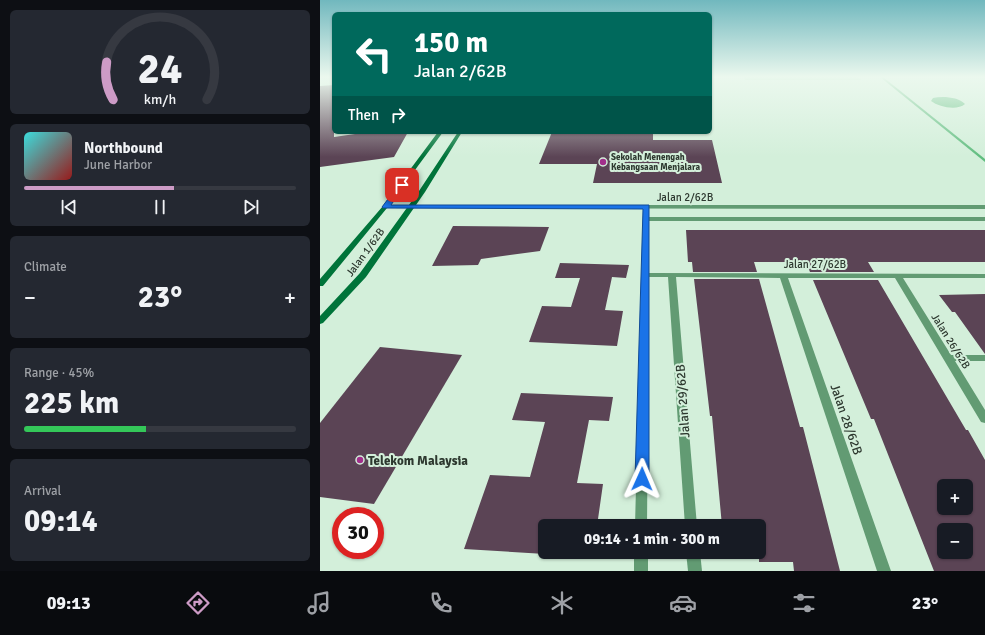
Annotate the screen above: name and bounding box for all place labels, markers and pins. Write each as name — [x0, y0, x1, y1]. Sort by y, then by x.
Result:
place label: Sekolah Menengah Kebangsaan Menjalara — [611, 152, 700, 173]
marker: Sekolah Menengah Kebangsaan Menjalara — [598, 157, 608, 167]
pin — [385, 168, 419, 202]
place label: Telekom Malaysia — [368, 453, 468, 469]
marker: Telekom Malaysia — [355, 455, 365, 465]

